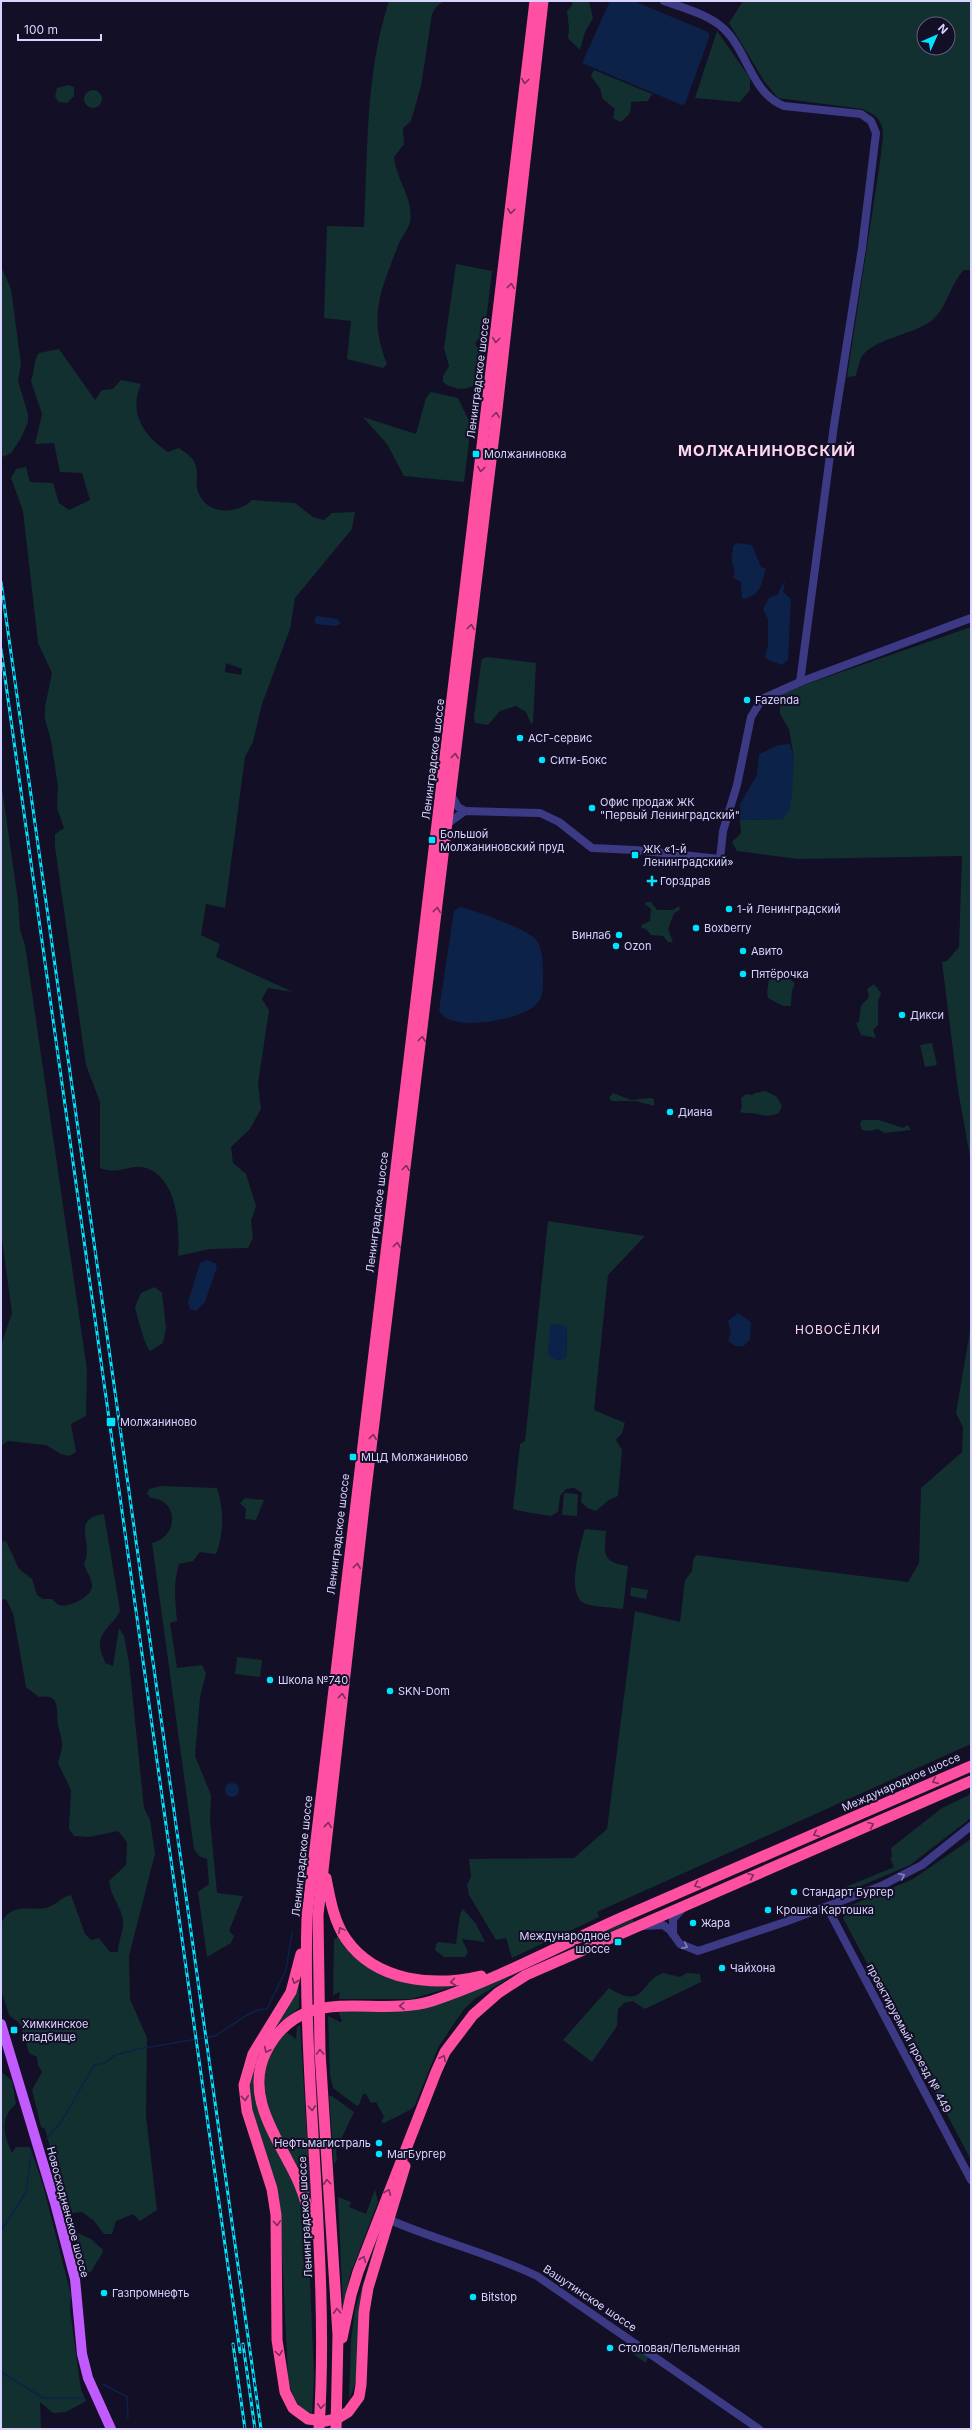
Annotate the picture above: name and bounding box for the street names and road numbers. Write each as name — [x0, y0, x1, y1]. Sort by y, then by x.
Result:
street label: Ленинградское шоссе — [464, 317, 492, 439]
street label: Ленинградское шоссе — [419, 698, 447, 820]
street label: Ленинградское шоссе — [363, 1151, 391, 1273]
street label: Ленинградское шоссе — [324, 1473, 352, 1595]
street label: Международное шоссе — [840, 1750, 962, 1814]
street label: Ленинградское шоссе — [289, 1795, 315, 1917]
street label: проектируемый проезд № 449 — [864, 1961, 954, 2115]
street label: Новосходненское шоссе — [44, 2145, 92, 2279]
street label: Ленинградское шоссе — [295, 2156, 315, 2278]
street label: Вашутинское шоссе — [541, 2262, 639, 2334]

